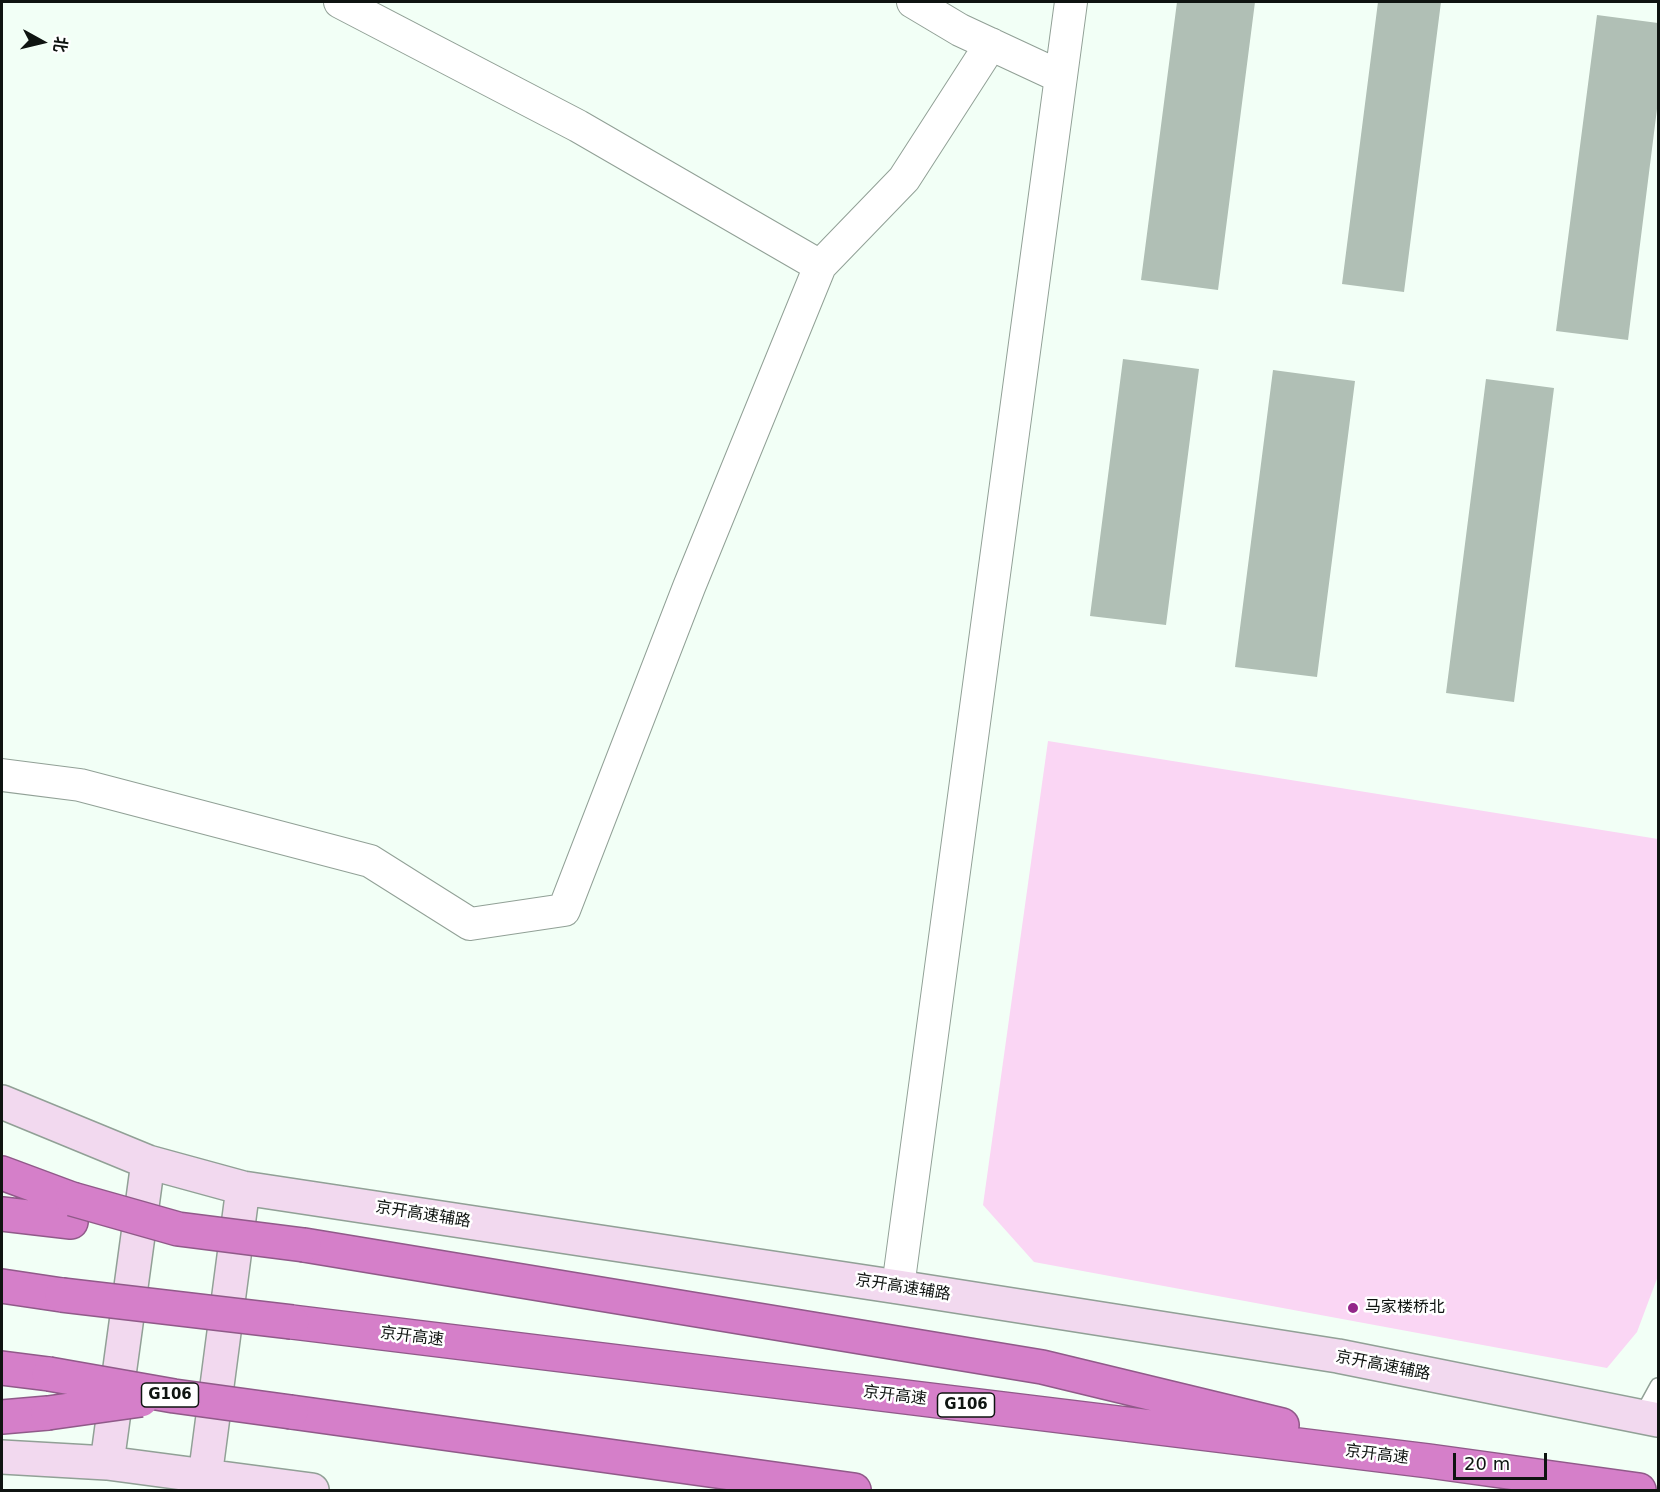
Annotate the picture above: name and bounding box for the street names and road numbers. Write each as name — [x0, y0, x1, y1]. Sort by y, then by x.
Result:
street label: 京开高速辅路 — [374, 1198, 472, 1232]
street label: 京开高速辅路 — [854, 1271, 952, 1305]
street label: 京开高速 — [379, 1324, 445, 1350]
street label: 京开高速辅路 — [1334, 1347, 1432, 1385]
road number: G106 — [142, 1383, 198, 1407]
street label: 京开高速 — [862, 1383, 928, 1409]
road number: G106 — [938, 1393, 994, 1417]
street label: 京开高速 — [1344, 1442, 1410, 1468]

